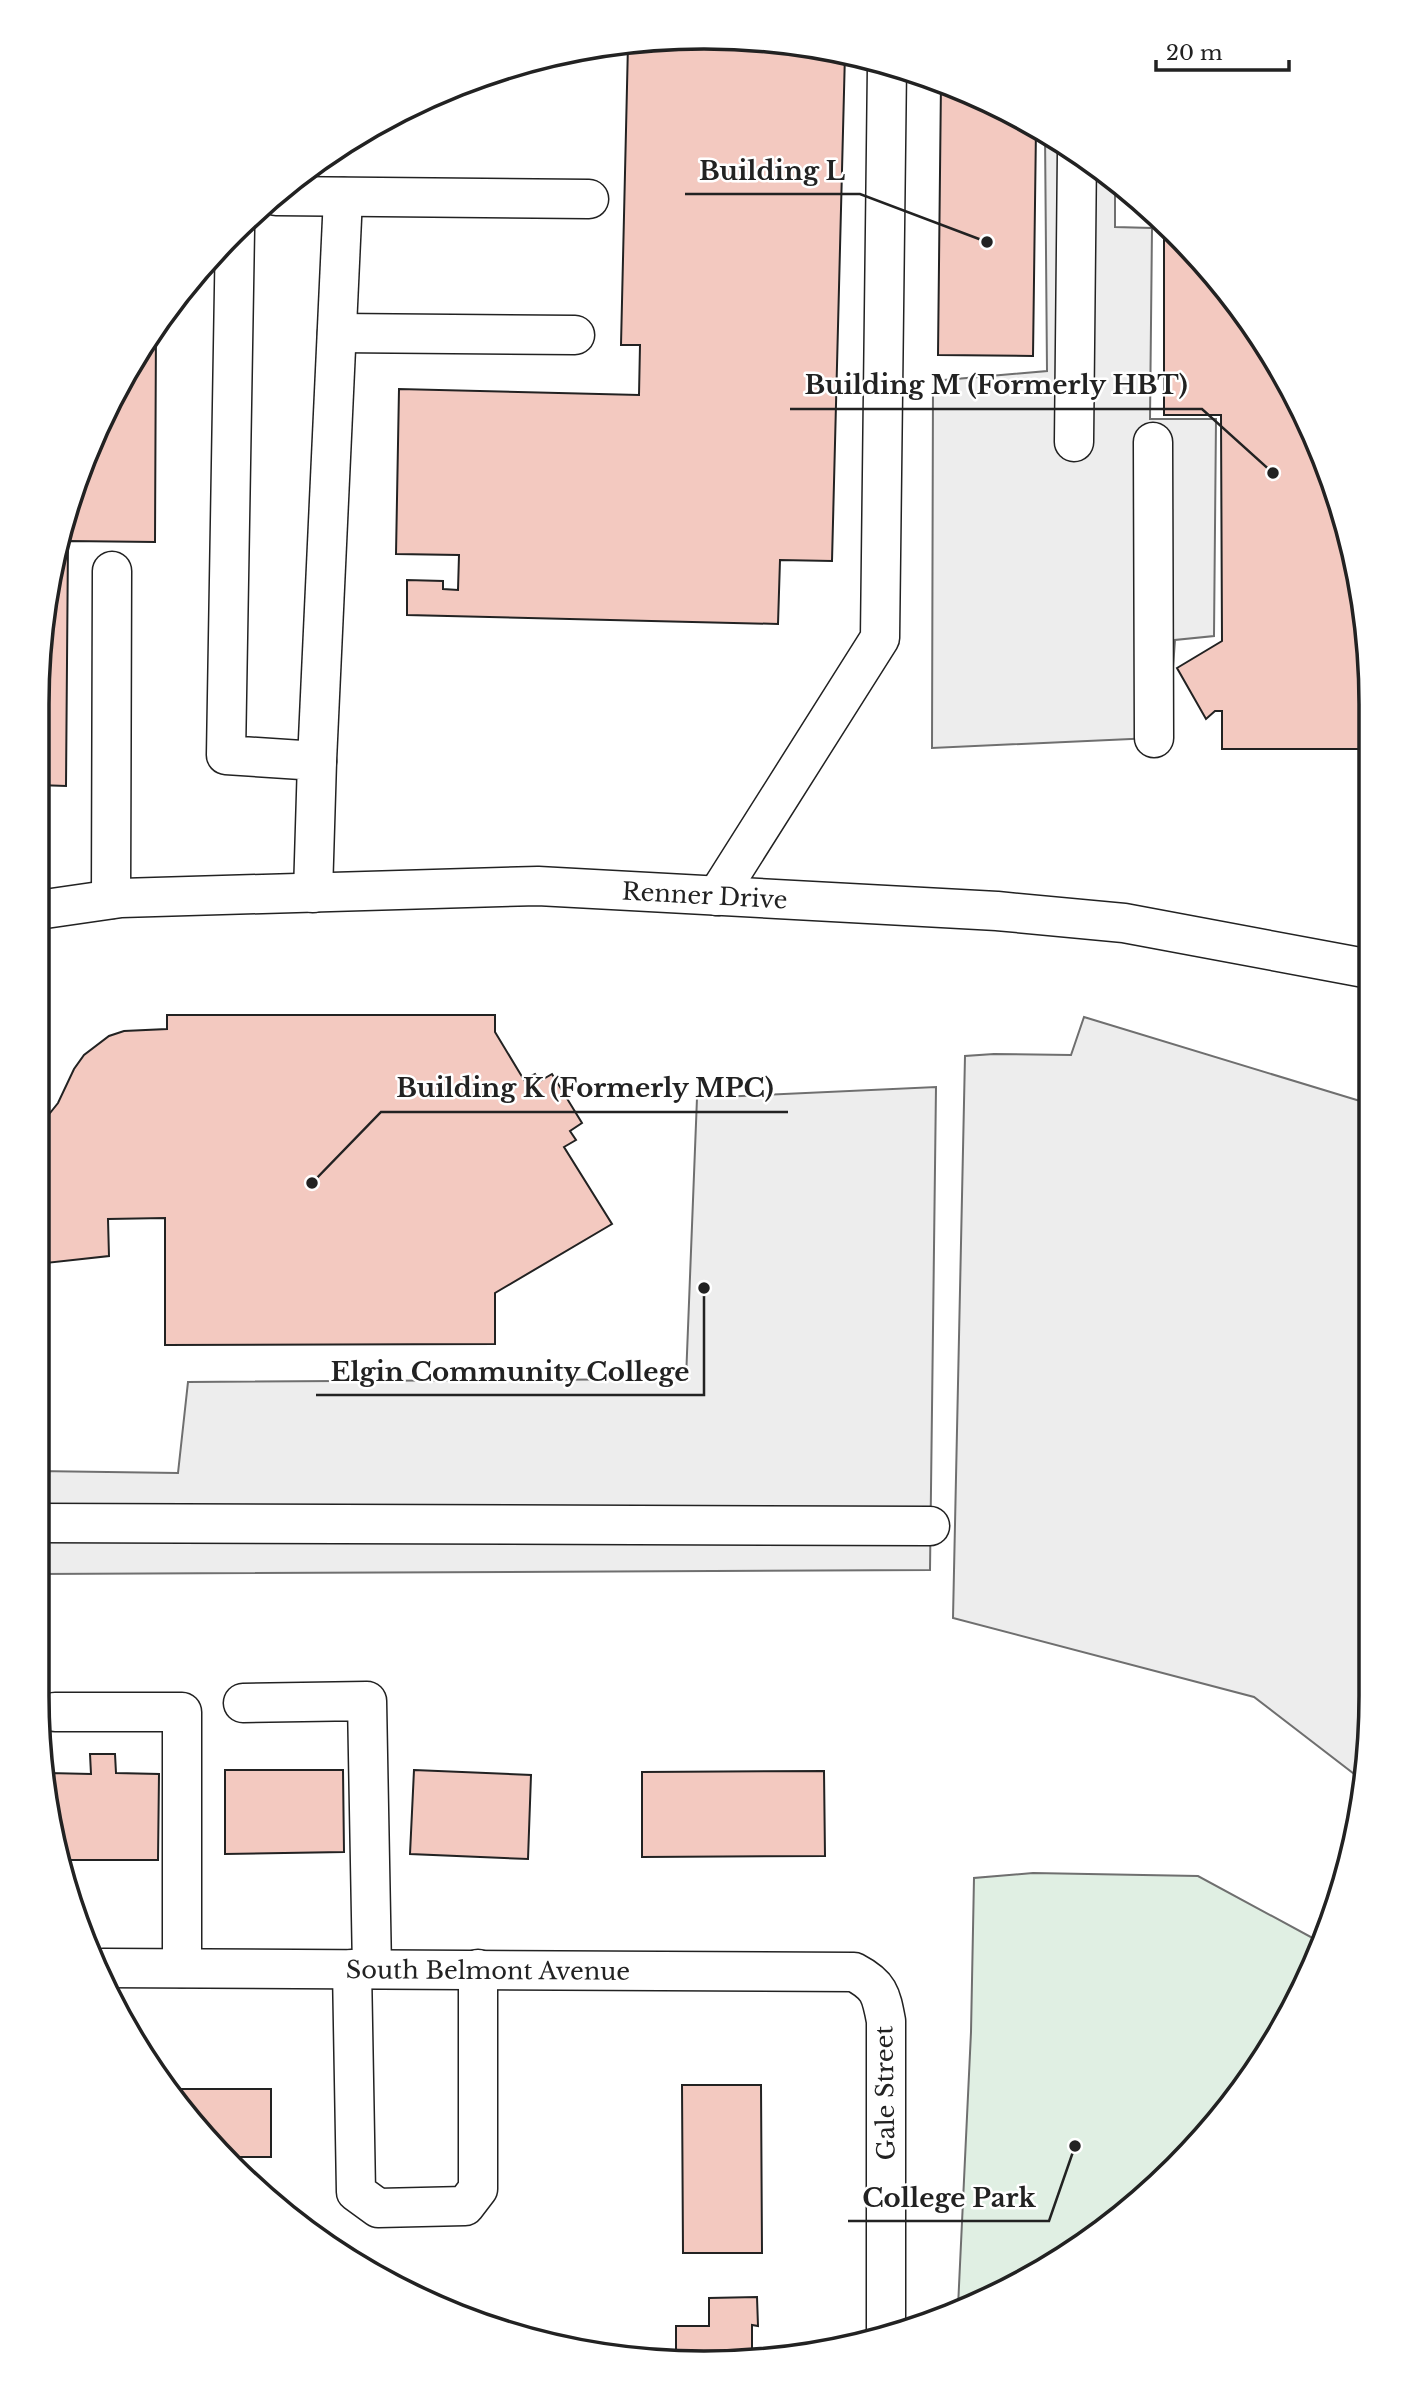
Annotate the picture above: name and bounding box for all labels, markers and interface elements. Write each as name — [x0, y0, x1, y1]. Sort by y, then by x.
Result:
scale bar — [1156, 28, 1289, 72]
text: 20 m — [1166, 40, 1223, 66]
callout: Building L — [685, 147, 860, 194]
text: Building L — [699, 155, 845, 187]
callout: Building M (Formerly HBT) — [790, 362, 1202, 409]
text: Building M (Formerly HBT) — [804, 369, 1188, 401]
street label: Renner Drive — [621, 876, 788, 914]
callout: Building K (Formerly MPC) — [381, 1065, 788, 1112]
text: Building K (Formerly MPC) — [396, 1072, 774, 1104]
callout: Elgin Community College — [316, 1348, 704, 1395]
text: Elgin Community College — [331, 1356, 689, 1388]
street label: South Belmont Avenue — [346, 1955, 630, 1985]
street label: Gale Street — [869, 2025, 901, 2161]
callout: College Park — [848, 2174, 1049, 2221]
text: College Park — [862, 2182, 1037, 2214]

